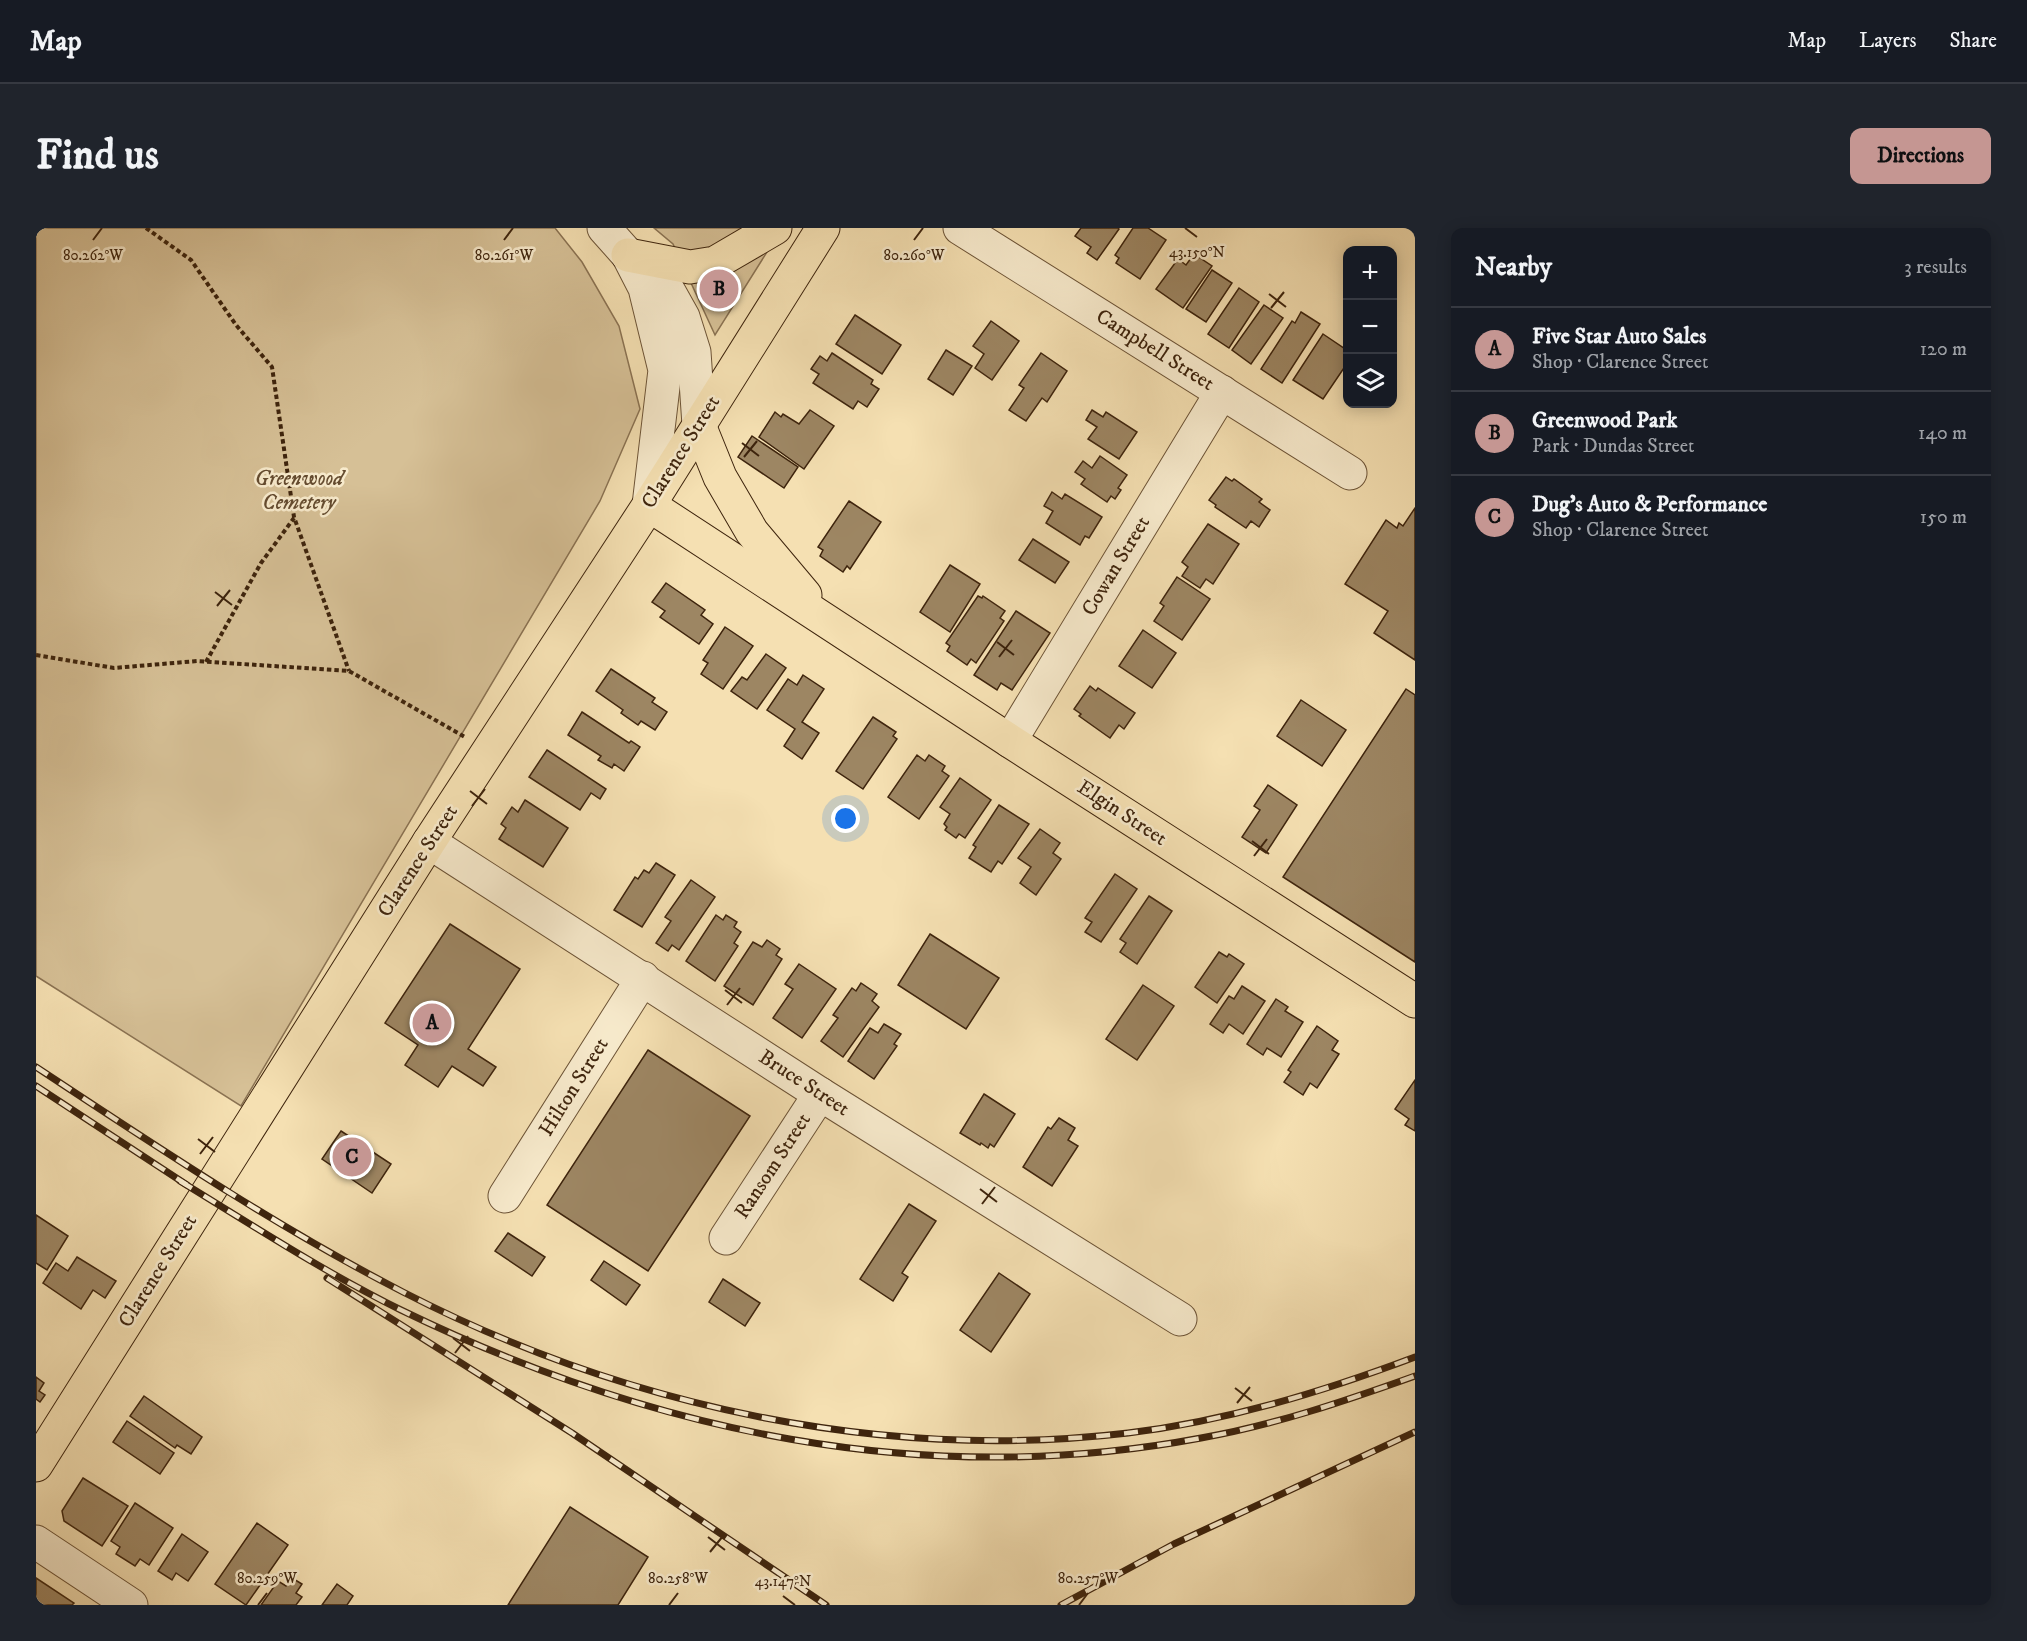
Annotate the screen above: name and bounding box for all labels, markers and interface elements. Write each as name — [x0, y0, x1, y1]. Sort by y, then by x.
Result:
text: Map — [30, 24, 82, 59]
text: Map — [1787, 28, 1826, 54]
text: Layers — [1859, 28, 1917, 54]
text: Share — [1950, 28, 1997, 54]
button: Directions — [1850, 128, 1991, 184]
text: Find us — [36, 130, 159, 182]
text: 43.150°N — [1169, 243, 1225, 262]
text: 80.262°W — [63, 246, 123, 265]
text: 80.261°W — [475, 246, 533, 265]
text: 80.260°W — [884, 246, 945, 265]
map controls — [1343, 246, 1397, 408]
button: + — [1343, 246, 1397, 300]
text: Nearby — [1475, 251, 1552, 284]
text: 3 results — [1904, 255, 1967, 280]
pin: B — [700, 266, 738, 312]
button: − — [1343, 300, 1397, 354]
street label: Campbell Street — [1091, 303, 1219, 397]
text: Five Star Auto Sales — [1532, 323, 1706, 350]
text: A — [1488, 337, 1501, 362]
text: 120 m — [1920, 337, 1967, 362]
text: Shop · Clarence Street — [1532, 350, 1708, 375]
button: layers — [1343, 354, 1397, 408]
street label: Clarence Street — [636, 390, 726, 513]
text: Greenwood Park — [1532, 407, 1677, 434]
text: B — [1488, 421, 1501, 446]
text: 140 m — [1918, 421, 1967, 446]
text: Park · Dundas Street — [1532, 434, 1694, 459]
park label: Greenwood Cemetery — [255, 466, 346, 516]
text: Dug's Auto & Performance — [1532, 491, 1767, 518]
text: C — [1488, 505, 1501, 530]
text: 150 m — [1920, 505, 1967, 530]
street label: Cowan Street — [1076, 511, 1156, 621]
text: Shop · Clarence Street — [1532, 518, 1708, 543]
street label: Elgin Street — [1072, 774, 1172, 852]
street label: Clarence Street — [372, 800, 464, 922]
your location — [831, 804, 860, 833]
pin: A — [412, 1000, 452, 1046]
street label: Hilton Street — [533, 1033, 615, 1141]
street label: Bruce Street — [754, 1044, 855, 1122]
street label: Ransom Street — [729, 1108, 817, 1224]
pin: C — [332, 1134, 372, 1180]
street label: Clarence Street — [113, 1209, 203, 1332]
text: 80.259°W — [237, 1569, 297, 1588]
text: 80.258°W — [648, 1569, 708, 1588]
text: 80.257°W — [1058, 1569, 1118, 1588]
text: 43.147°N — [755, 1572, 811, 1591]

